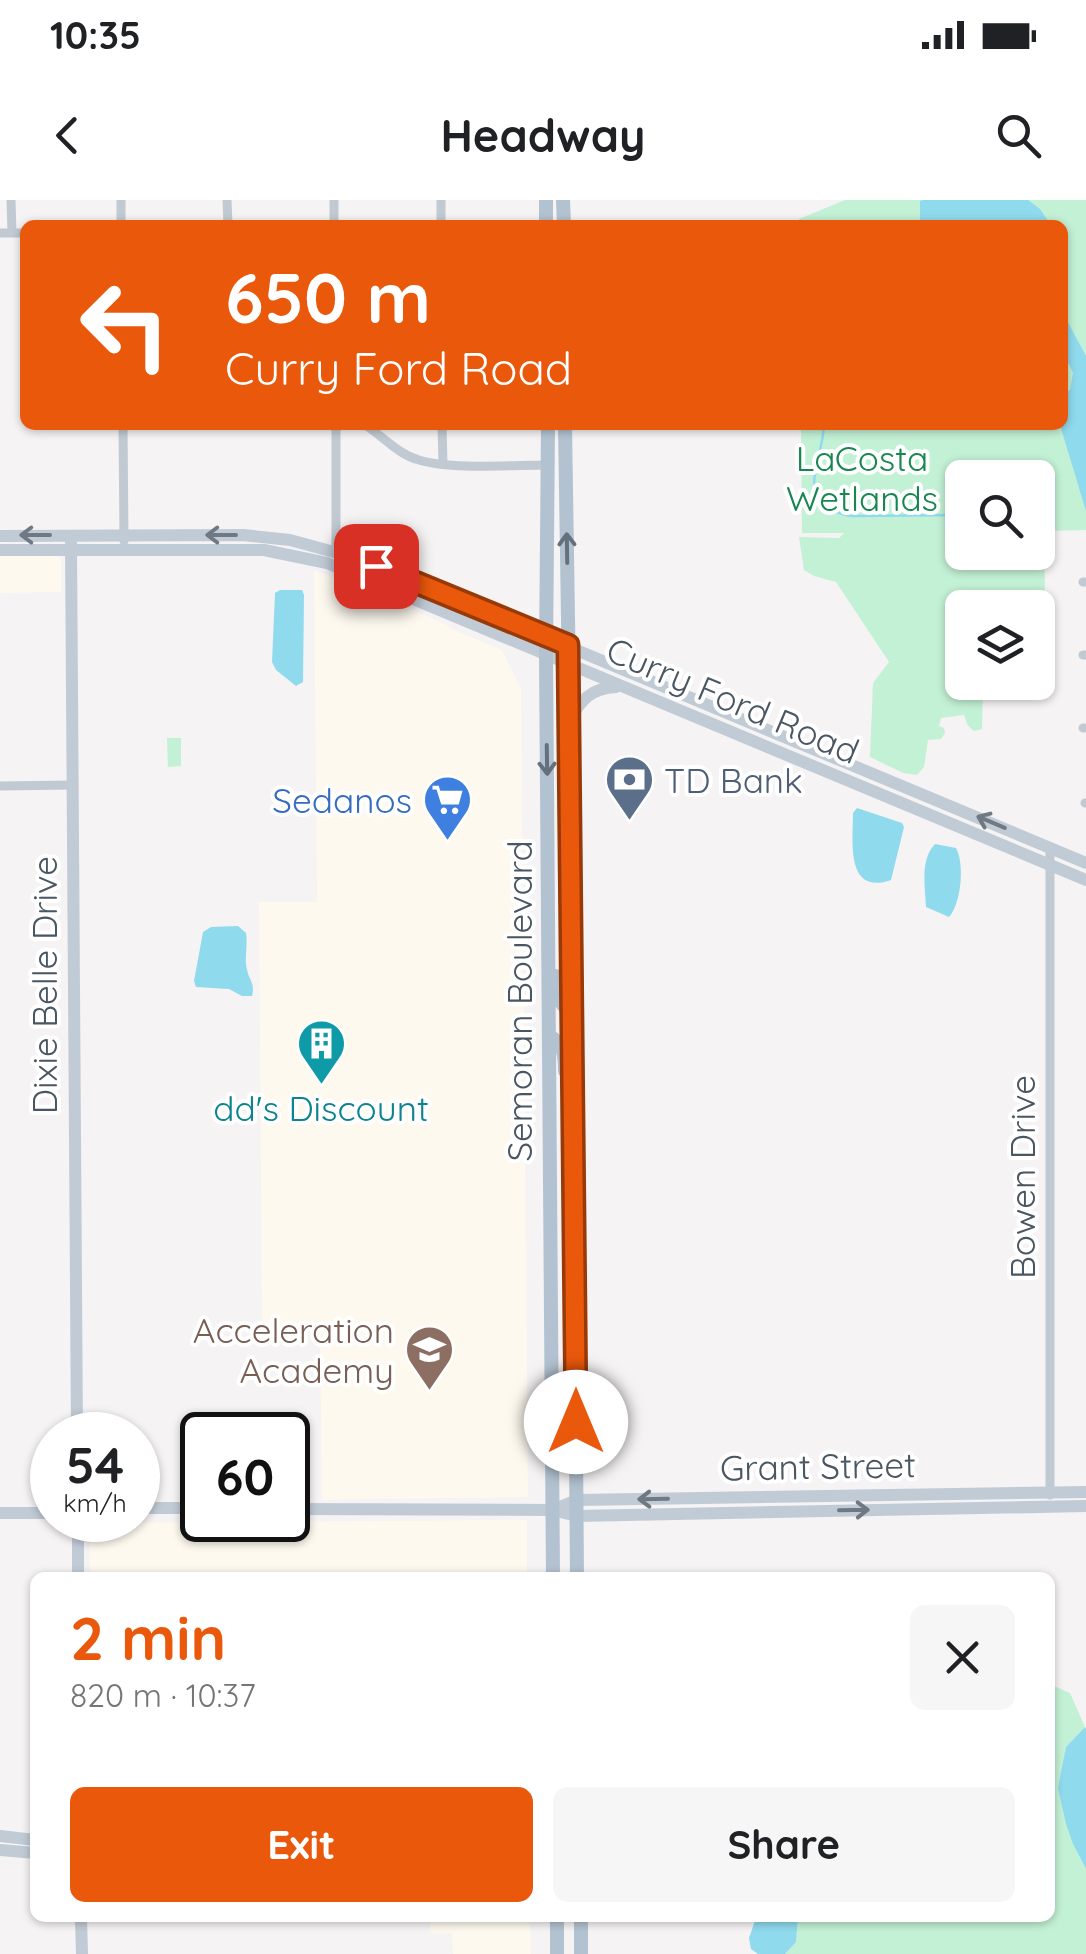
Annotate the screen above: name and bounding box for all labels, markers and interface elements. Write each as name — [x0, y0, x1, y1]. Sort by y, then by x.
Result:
text: 10:35 — [50, 11, 141, 59]
text: Headway — [440, 107, 646, 163]
icon: back — [40, 108, 95, 163]
icon: search — [991, 108, 1046, 163]
text: 650 m — [225, 253, 431, 341]
icon: left — [60, 260, 190, 390]
text: Curry Ford Road — [225, 340, 572, 396]
park label: LaCosta Wetlands — [786, 436, 938, 520]
map controls — [945, 460, 1055, 700]
button: search — [945, 460, 1055, 570]
pin — [334, 524, 419, 609]
one-way arrow — [20, 526, 52, 545]
one-way arrow — [206, 526, 238, 544]
one-way arrow — [557, 532, 576, 564]
icon: arrive — [349, 539, 404, 594]
button: layers — [945, 590, 1055, 700]
street label: Curry Ford Road — [600, 627, 866, 773]
one-way arrow — [538, 742, 556, 775]
bank icon: TD Bank — [603, 754, 655, 822]
place label: TD Bank — [664, 758, 803, 802]
supermarket icon: Sedanos — [421, 774, 473, 842]
place label: Sedanos — [272, 778, 412, 822]
one-way arrow — [976, 812, 1006, 830]
street label: Semoran Boulevard — [497, 840, 541, 1162]
street label: Dixie Belle Drive — [22, 856, 66, 1114]
building icon: dd's Discount — [295, 1018, 347, 1086]
street label: Bowen Drive — [1000, 1075, 1044, 1279]
place label: dd's Discount — [213, 1086, 429, 1130]
place label: Acceleration Academy — [193, 1308, 394, 1392]
school or university icon: Acceleration Academy — [403, 1324, 455, 1392]
position arrow — [524, 1370, 628, 1474]
speed limit sign: 60 — [180, 1412, 310, 1542]
text: 54 — [66, 1433, 124, 1496]
street label: Grant Street — [720, 1442, 916, 1490]
text: km/h — [63, 1487, 127, 1518]
one-way arrow — [637, 1489, 669, 1508]
one-way arrow — [838, 1500, 870, 1520]
text: 2 min — [70, 1600, 226, 1675]
button: close — [910, 1605, 1015, 1710]
text: 820 m · 10:37 — [70, 1675, 256, 1715]
button: Exit — [70, 1787, 533, 1902]
button: Share — [553, 1787, 1015, 1902]

